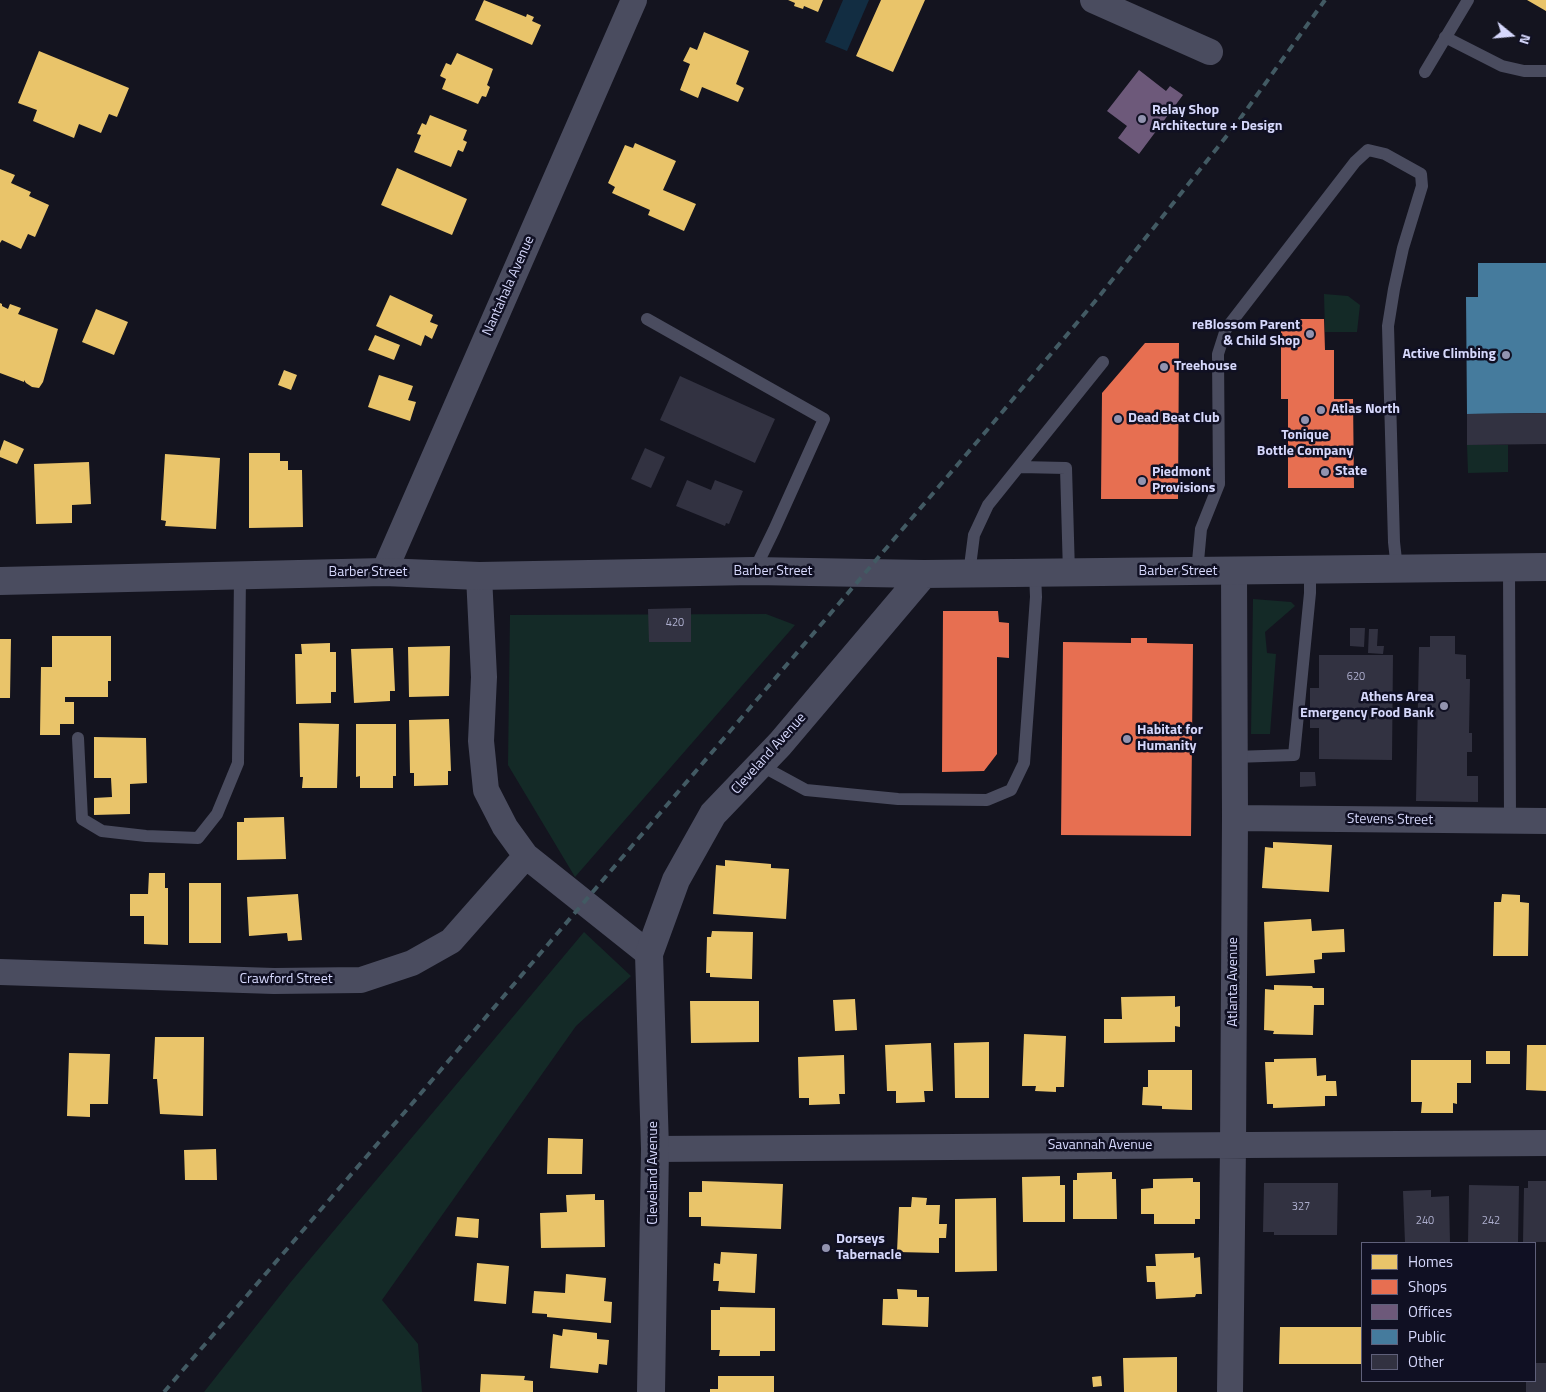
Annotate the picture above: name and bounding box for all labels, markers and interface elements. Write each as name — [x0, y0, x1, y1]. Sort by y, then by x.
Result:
north arrow — [1486, 10, 1536, 60]
text: N — [1514, 32, 1537, 47]
place label: Relay Shop Architecture + Design — [1152, 103, 1282, 136]
marker: Relay Shop Architecture + Design — [1136, 113, 1148, 125]
street label: Nantahala Avenue — [479, 233, 539, 339]
place label: reBlossom Parent & Child Shop — [1192, 318, 1300, 351]
marker: reBlossom Parent & Child Shop — [1304, 328, 1316, 340]
place label: Active Climbing — [1402, 347, 1496, 363]
marker: Active Climbing — [1500, 349, 1512, 361]
place label: Treehouse — [1174, 359, 1237, 375]
marker: Treehouse — [1158, 361, 1170, 373]
place label: Atlas North — [1331, 402, 1400, 418]
marker: Atlas North — [1315, 404, 1327, 416]
place label: Dead Beat Club — [1128, 411, 1220, 427]
marker: Dead Beat Club — [1112, 413, 1124, 425]
marker: Tonique Bottle Company — [1299, 414, 1311, 426]
place label: Tonique Bottle Company — [1257, 428, 1353, 461]
place label: State — [1335, 464, 1367, 480]
place label: Piedmont Provisions — [1152, 465, 1215, 498]
marker: State — [1319, 466, 1331, 478]
marker: Piedmont Provisions — [1136, 475, 1148, 487]
street label: Barber Street — [734, 564, 812, 580]
street label: Barber Street — [1139, 564, 1217, 580]
street label: Barber Street — [329, 565, 407, 581]
house number: 420 — [666, 616, 684, 630]
house number: 620 — [1347, 670, 1365, 684]
place label: Athens Area Emergency Food Bank — [1300, 690, 1434, 722]
marker: Athens Area Emergency Food Bank — [1438, 700, 1450, 712]
street label: Cleveland Avenue — [728, 710, 810, 798]
place label: Habitat for Humanity — [1137, 723, 1203, 756]
marker: Habitat for Humanity — [1121, 733, 1133, 745]
street label: Stevens Street — [1347, 811, 1433, 829]
street label: Atlanta Avenue — [1226, 937, 1242, 1027]
street label: Crawford Street — [239, 972, 333, 988]
street label: Cleveland Avenue — [646, 1121, 662, 1225]
street label: Savannah Avenue — [1048, 1138, 1152, 1154]
house number: 327 — [1292, 1200, 1310, 1214]
house number: 240 — [1416, 1214, 1434, 1228]
house number: 242 — [1482, 1214, 1500, 1228]
place label: Dorseys Tabernacle — [836, 1232, 902, 1264]
marker: Dorseys Tabernacle — [820, 1242, 832, 1254]
legend — [1361, 1242, 1536, 1382]
text: Homes — [1408, 1250, 1453, 1273]
text: Shops — [1408, 1275, 1447, 1298]
text: Offices — [1408, 1300, 1452, 1323]
text: Public — [1408, 1325, 1446, 1348]
text: Other — [1408, 1350, 1444, 1373]

